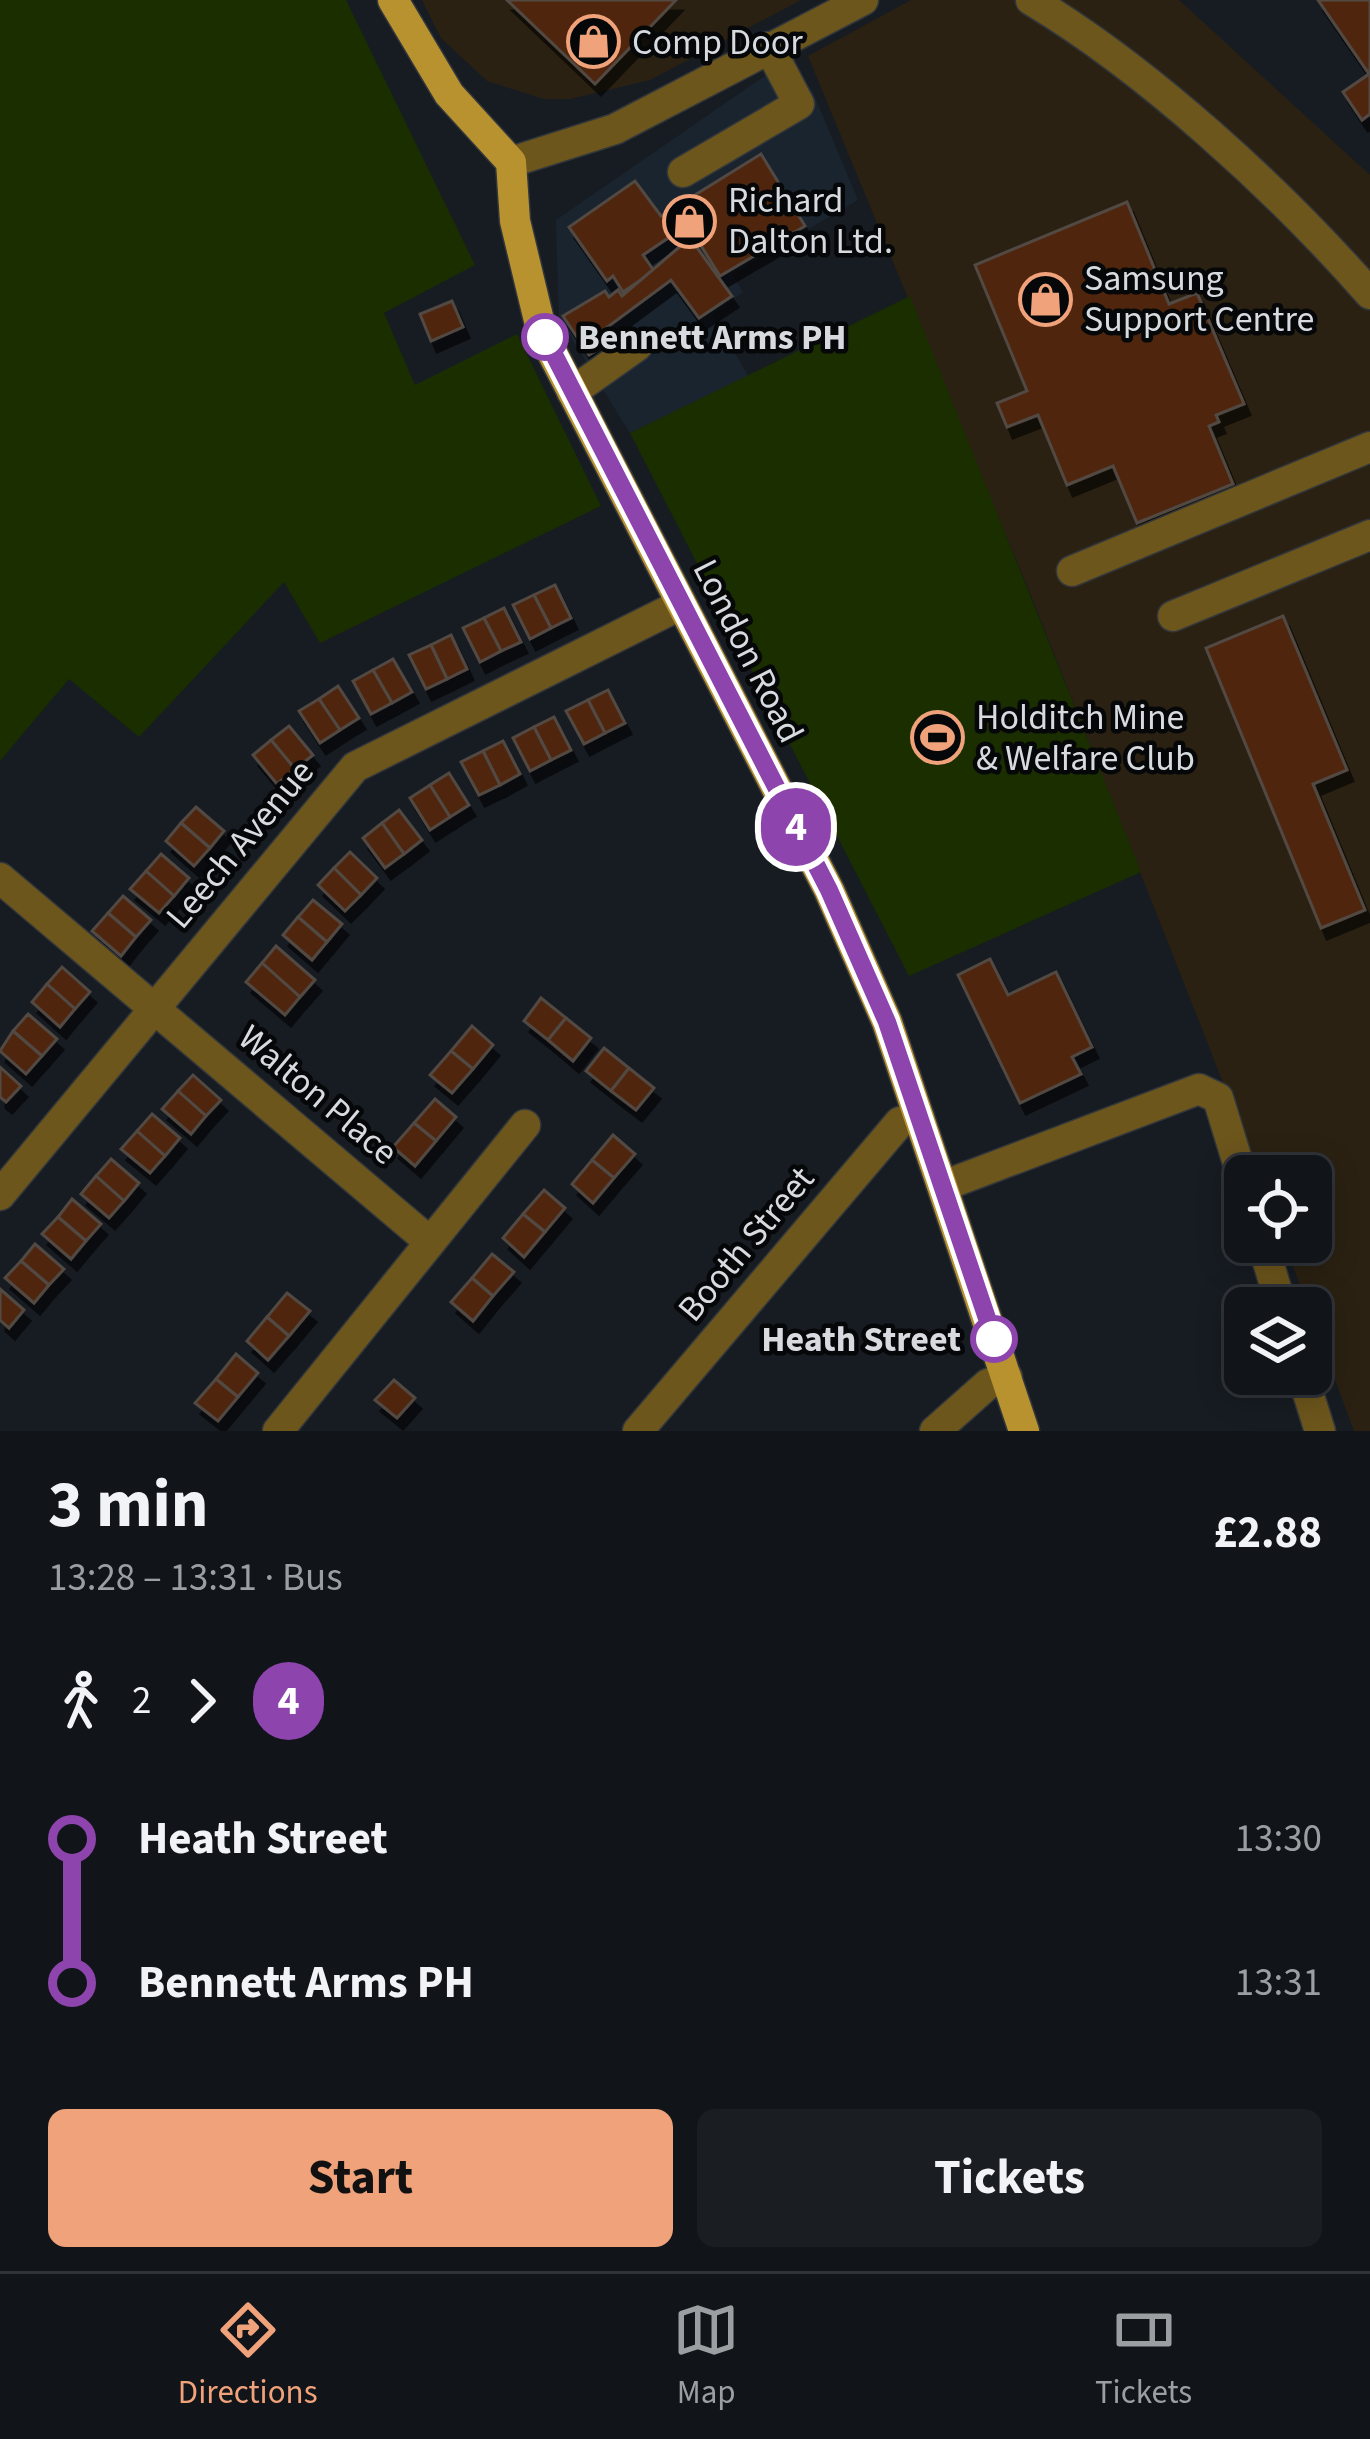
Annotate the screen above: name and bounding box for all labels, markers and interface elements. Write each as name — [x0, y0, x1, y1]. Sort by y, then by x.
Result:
shop icon: Comp Door — [565, 14, 621, 70]
place label: Comp Door — [632, 17, 803, 68]
place label: Richard Dalton Ltd. — [728, 175, 893, 267]
shop icon: Richard Dalton Ltd. — [661, 193, 717, 249]
place label: Samsung Support Centre — [1084, 253, 1314, 345]
shop icon: Samsung Support Centre — [1017, 271, 1073, 327]
place label: Bennett Arms PH — [578, 312, 847, 363]
marker: Bennett Arms PH — [523, 315, 567, 359]
street label: London Road — [680, 550, 816, 752]
place label: Holditch Mine & Welfare Club — [976, 692, 1195, 784]
sports icon: Holditch Mine & Welfare Club — [909, 710, 965, 766]
street label: Leech Avenue — [154, 748, 326, 940]
line badge: 4 — [757, 788, 835, 866]
text: 4 — [785, 797, 807, 857]
street label: Walton Place — [227, 1013, 409, 1177]
street label: Booth Street — [666, 1155, 826, 1333]
map controls — [1224, 1155, 1332, 1395]
button: locate — [1224, 1155, 1332, 1263]
button: layers — [1224, 1287, 1332, 1395]
place label: Heath Street — [761, 1314, 961, 1365]
marker: Heath Street — [972, 1317, 1016, 1361]
text: 3 min — [48, 1458, 209, 1552]
text: £2.88 — [1213, 1501, 1322, 1565]
text: 13:28 – 13:31 · Bus — [48, 1550, 343, 1606]
icon: walk — [48, 1668, 114, 1734]
icon: forward — [169, 1668, 235, 1734]
text: 4 — [277, 1671, 300, 1731]
text: 2 — [132, 1673, 151, 1729]
text: Heath Street — [138, 1807, 388, 1871]
text: 13:30 — [1235, 1811, 1322, 1867]
text: Bennett Arms PH — [138, 1951, 474, 2015]
text: 13:31 — [1235, 1955, 1322, 2011]
button: Start — [48, 2109, 673, 2247]
button: Tickets — [697, 2109, 1322, 2247]
tab: Directions — [178, 2297, 318, 2416]
tab: Map — [673, 2297, 739, 2416]
tab: Tickets — [1095, 2297, 1192, 2416]

